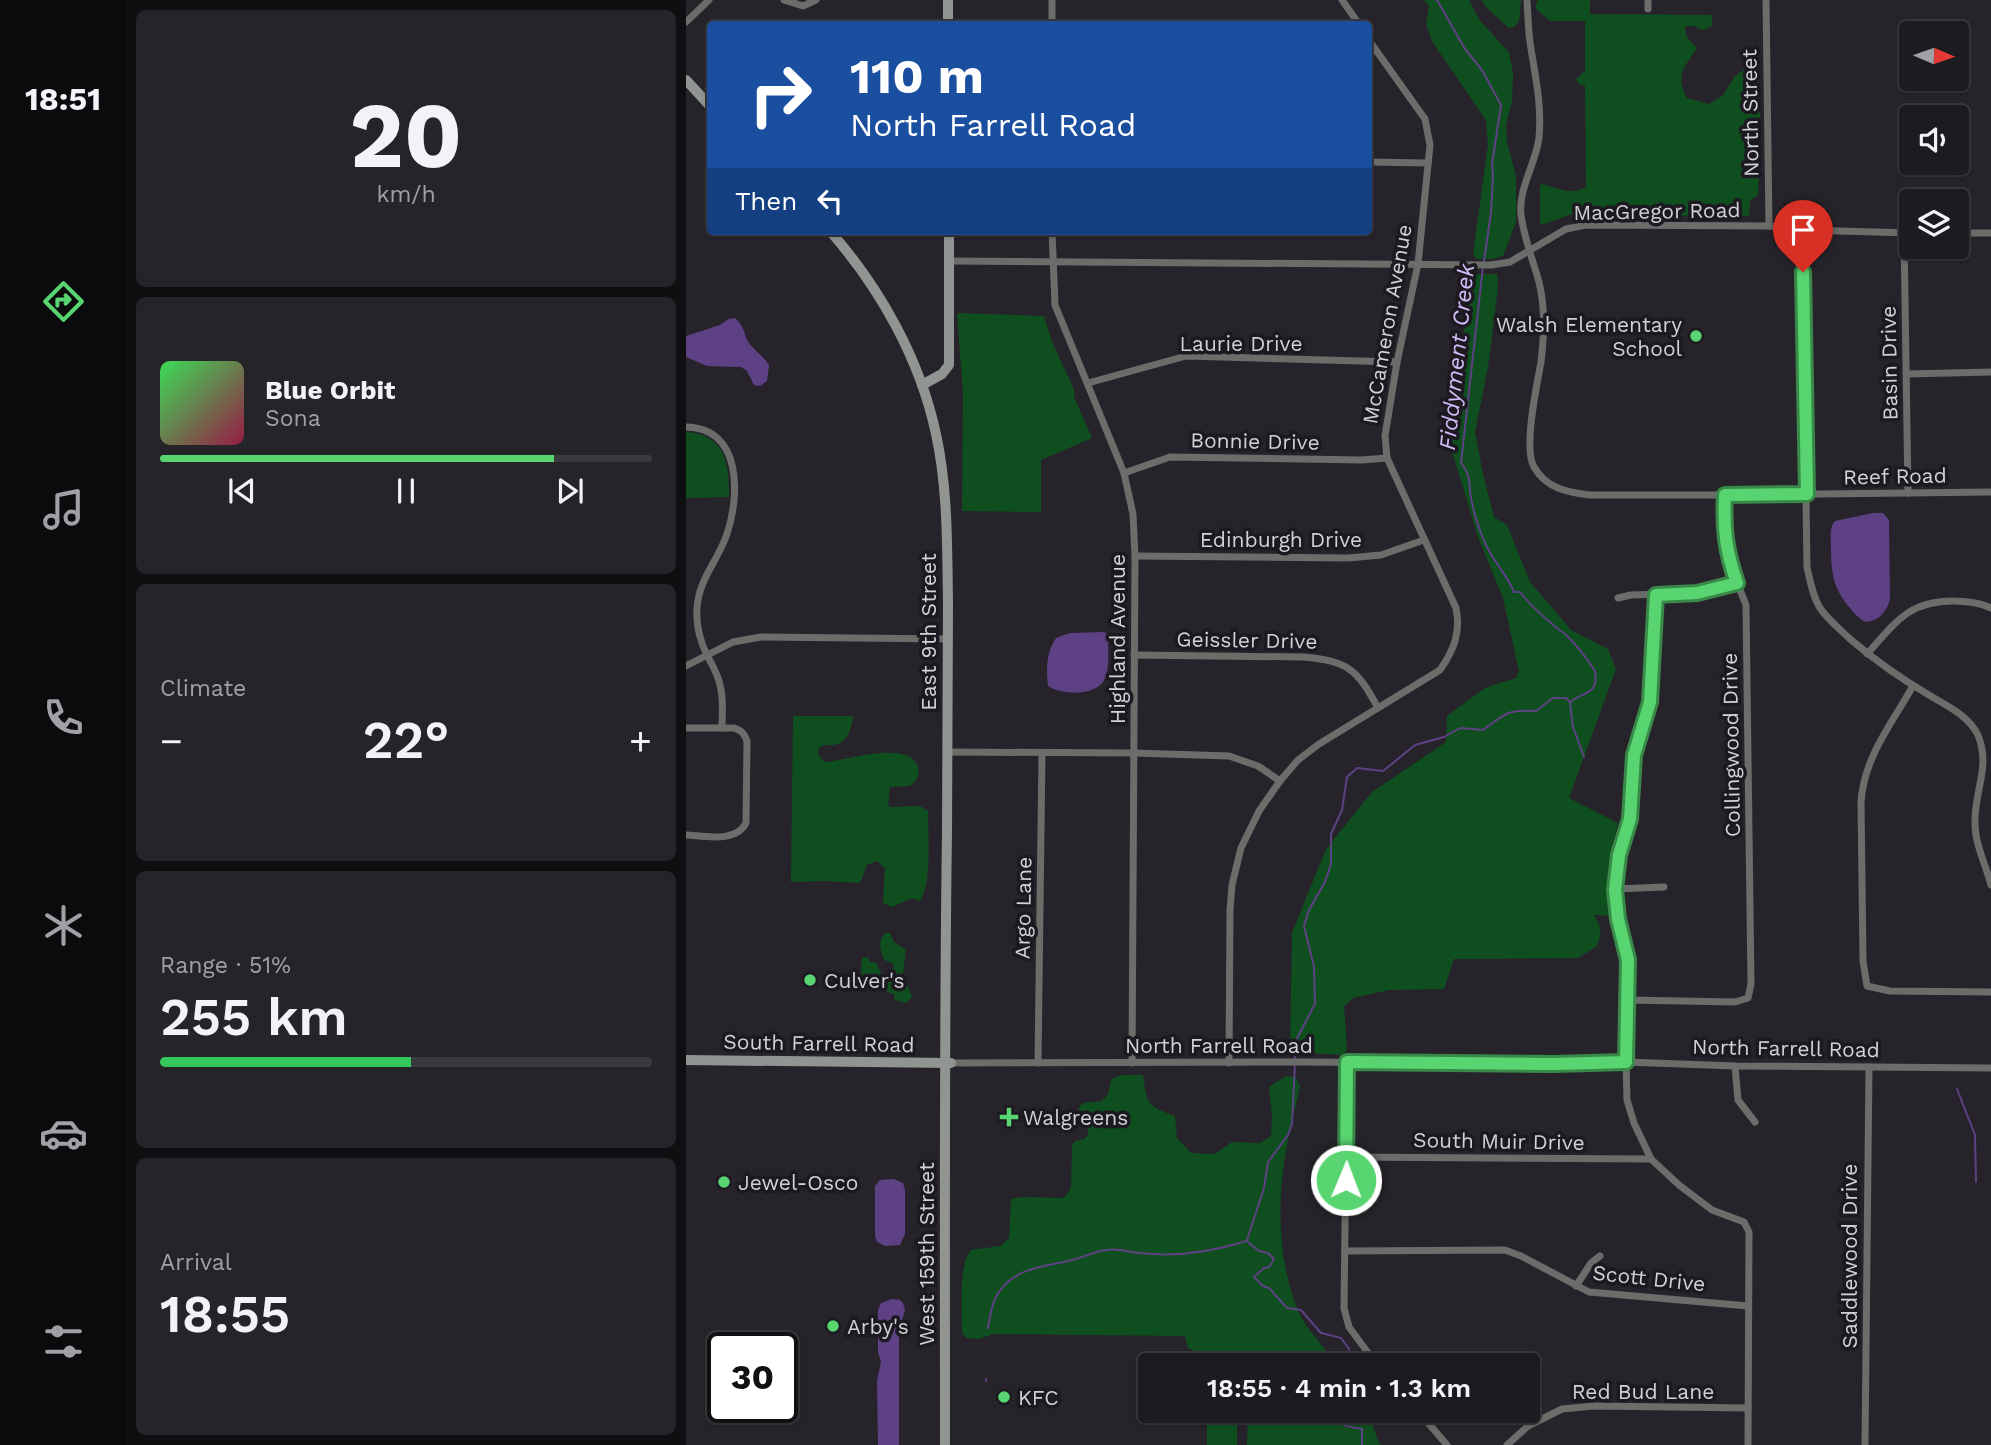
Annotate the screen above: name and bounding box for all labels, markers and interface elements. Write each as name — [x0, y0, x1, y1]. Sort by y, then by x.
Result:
north arrow — [1899, 21, 1969, 91]
map controls — [1899, 21, 1969, 259]
text: 110 m — [850, 47, 984, 105]
icon: right — [735, 49, 826, 140]
street label: North Street — [1736, 49, 1764, 177]
text: 18:51 — [25, 80, 101, 118]
text: 20 — [350, 82, 462, 189]
button: sound — [1899, 105, 1969, 175]
text: North Farrell Road — [850, 106, 1136, 144]
text: km/h — [376, 181, 436, 208]
icon: left — [811, 182, 849, 220]
text: Then — [735, 186, 797, 216]
button: layers — [1899, 189, 1969, 259]
street label: MacGregor Road — [1573, 197, 1741, 225]
pin — [1773, 200, 1833, 272]
icon: arrive — [1784, 211, 1822, 249]
street label: McCameron Avenue — [1357, 222, 1417, 426]
water label: Fiddyment Creek — [1434, 261, 1480, 452]
icon: directions — [39, 277, 88, 326]
street label: Basin Drive — [1876, 305, 1902, 421]
place label: Walsh Elementary School — [1496, 312, 1683, 361]
marker: Walsh Elementary School — [1688, 328, 1704, 344]
street label: Laurie Drive — [1179, 331, 1303, 356]
text: Blue Orbit — [265, 375, 395, 405]
text: Sona — [265, 405, 321, 432]
street label: Bonnie Drive — [1190, 427, 1320, 455]
street label: Reef Road — [1843, 463, 1947, 489]
icon: previous — [223, 472, 261, 510]
icon: pause — [387, 472, 425, 510]
icon: next — [551, 472, 589, 510]
icon: music — [39, 485, 88, 534]
street label: Edinburgh Drive — [1200, 527, 1362, 552]
street label: East 9th Street — [916, 553, 941, 711]
street label: Highland Avenue — [1105, 554, 1130, 724]
street label: Geissler Drive — [1176, 626, 1318, 654]
street label: Collingwood Drive — [1717, 653, 1745, 837]
text: Climate — [160, 675, 246, 702]
icon: phone — [39, 693, 88, 742]
text: 22° — [363, 710, 449, 771]
text: − — [160, 719, 183, 763]
text: + — [629, 719, 652, 763]
street label: Argo Lane — [1010, 857, 1036, 959]
icon: climate — [39, 901, 88, 950]
text: Range · 51% — [160, 952, 291, 979]
place label: Culver's — [824, 968, 905, 993]
marker: Culver's — [802, 972, 818, 988]
text: 255 km — [160, 987, 348, 1048]
street label: South Farrell Road — [723, 1029, 915, 1057]
street label: North Farrell Road — [1125, 1033, 1313, 1058]
street label: North Farrell Road — [1692, 1034, 1880, 1062]
place label: Walgreens — [1023, 1105, 1128, 1130]
icon: car — [39, 1109, 88, 1158]
marker: Walgreens — [1001, 1109, 1017, 1125]
street label: South Muir Drive — [1413, 1127, 1585, 1155]
position arrow — [1309, 1143, 1383, 1217]
street label: West 159th Street — [914, 1162, 939, 1346]
street label: Saddlewood Drive — [1837, 1164, 1862, 1348]
place label: Jewel-Osco — [738, 1170, 858, 1195]
marker: Jewel-Osco — [716, 1174, 732, 1190]
text: Arrival — [160, 1249, 232, 1276]
street label: Scott Drive — [1591, 1260, 1707, 1296]
text: 18:55 — [160, 1284, 290, 1345]
place label: Arby's — [847, 1314, 909, 1339]
icon: filters — [39, 1317, 88, 1366]
marker: Arby's — [825, 1318, 841, 1334]
speed limit sign: 30 — [707, 1332, 798, 1423]
text: 18:55 · 4 min · 1.3 km — [1207, 1373, 1471, 1403]
street label: Red Bud Lane — [1572, 1379, 1714, 1404]
place label: KFC — [1018, 1385, 1059, 1410]
marker: KFC — [996, 1389, 1012, 1405]

